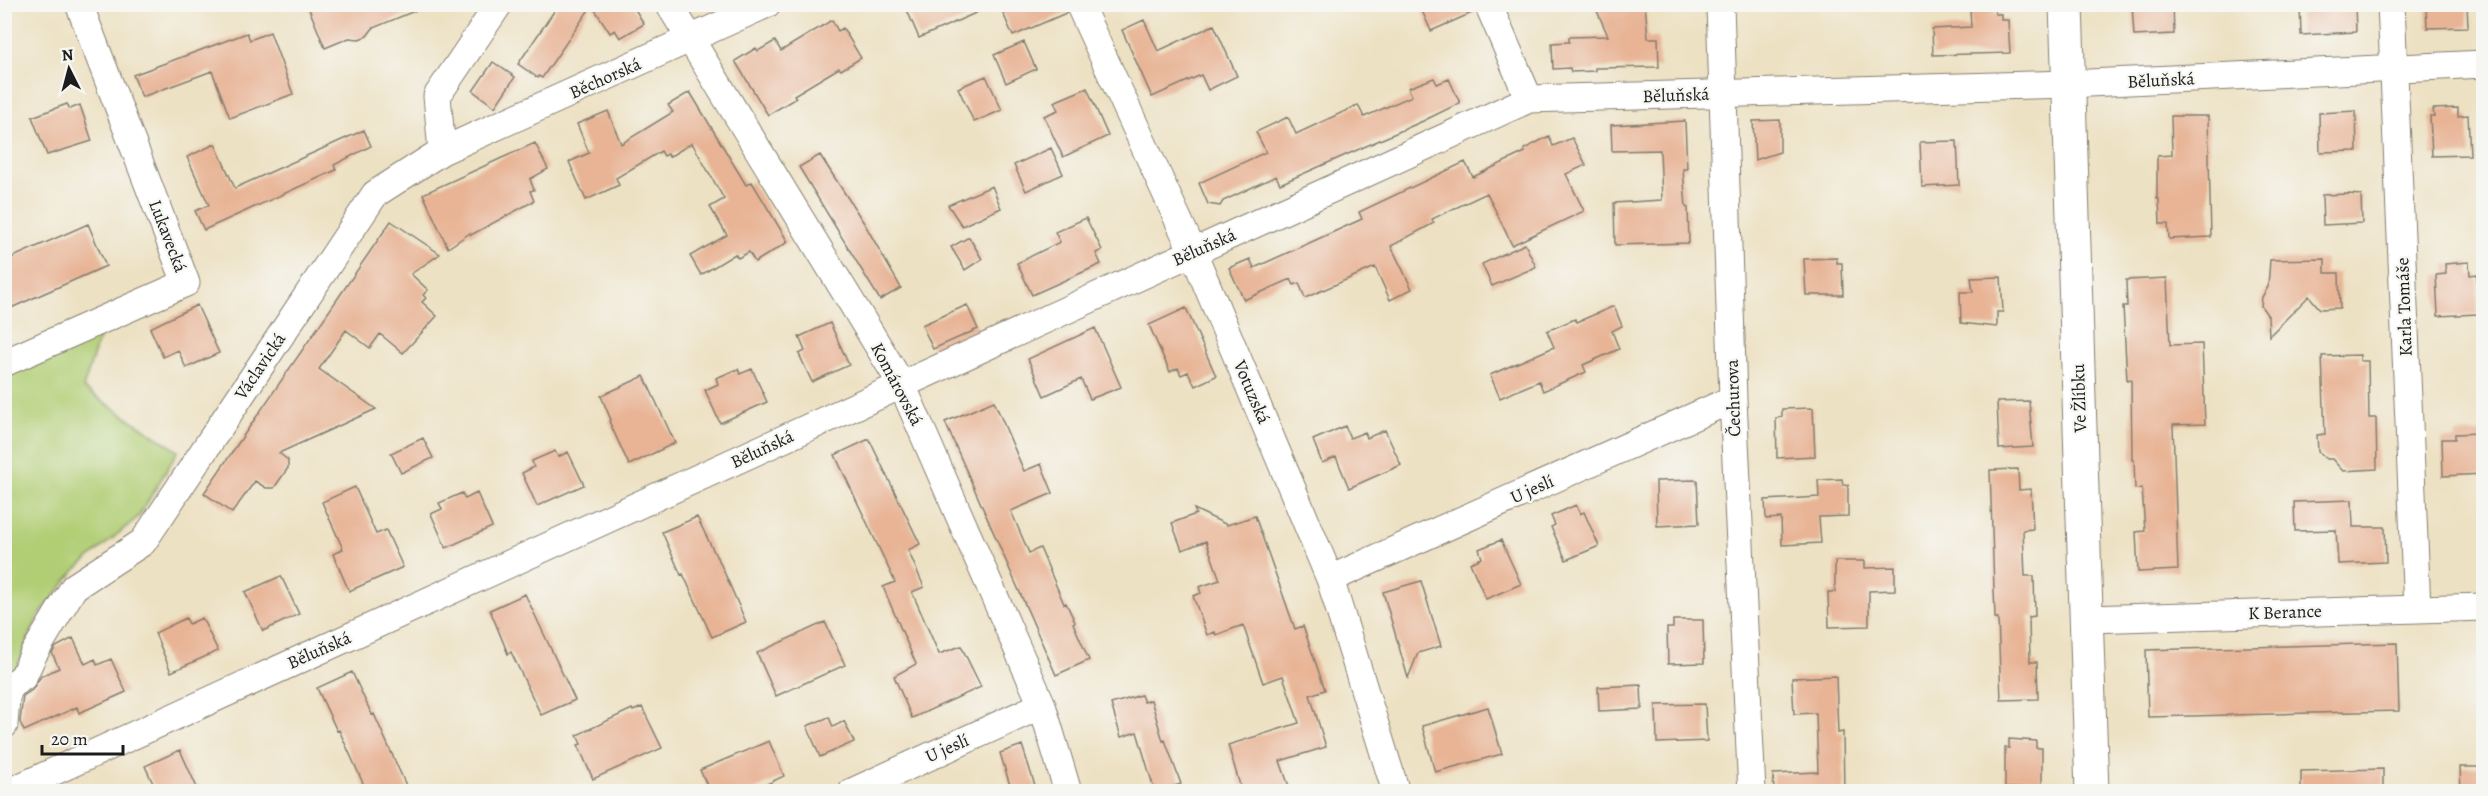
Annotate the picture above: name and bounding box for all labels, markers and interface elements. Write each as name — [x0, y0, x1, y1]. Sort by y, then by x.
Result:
north arrow — [39, 39, 99, 99]
text: N — [61, 43, 75, 67]
street label: Běchorská — [565, 51, 645, 104]
street label: Běluňská — [2127, 66, 2196, 94]
street label: Běluňská — [1642, 82, 1711, 108]
street label: Lukavecká — [143, 196, 193, 276]
street label: Běluňská — [1168, 222, 1240, 272]
street label: Karla Tomáše — [2390, 257, 2418, 357]
street label: Václavická — [228, 327, 291, 405]
street label: Komárovská — [865, 338, 929, 430]
street label: Votuzská — [1228, 356, 1276, 428]
street label: Čechurova — [1720, 358, 1746, 437]
street label: Ve Žlíbku — [2066, 363, 2092, 434]
street label: Běluňská — [727, 424, 798, 474]
street label: U jeslí — [1507, 469, 1557, 509]
street label: K Berance — [2248, 599, 2322, 625]
street label: Běluňská — [283, 625, 355, 675]
scale bar — [42, 718, 123, 756]
text: 20 m — [51, 727, 88, 751]
street label: U jeslí — [922, 728, 972, 768]

